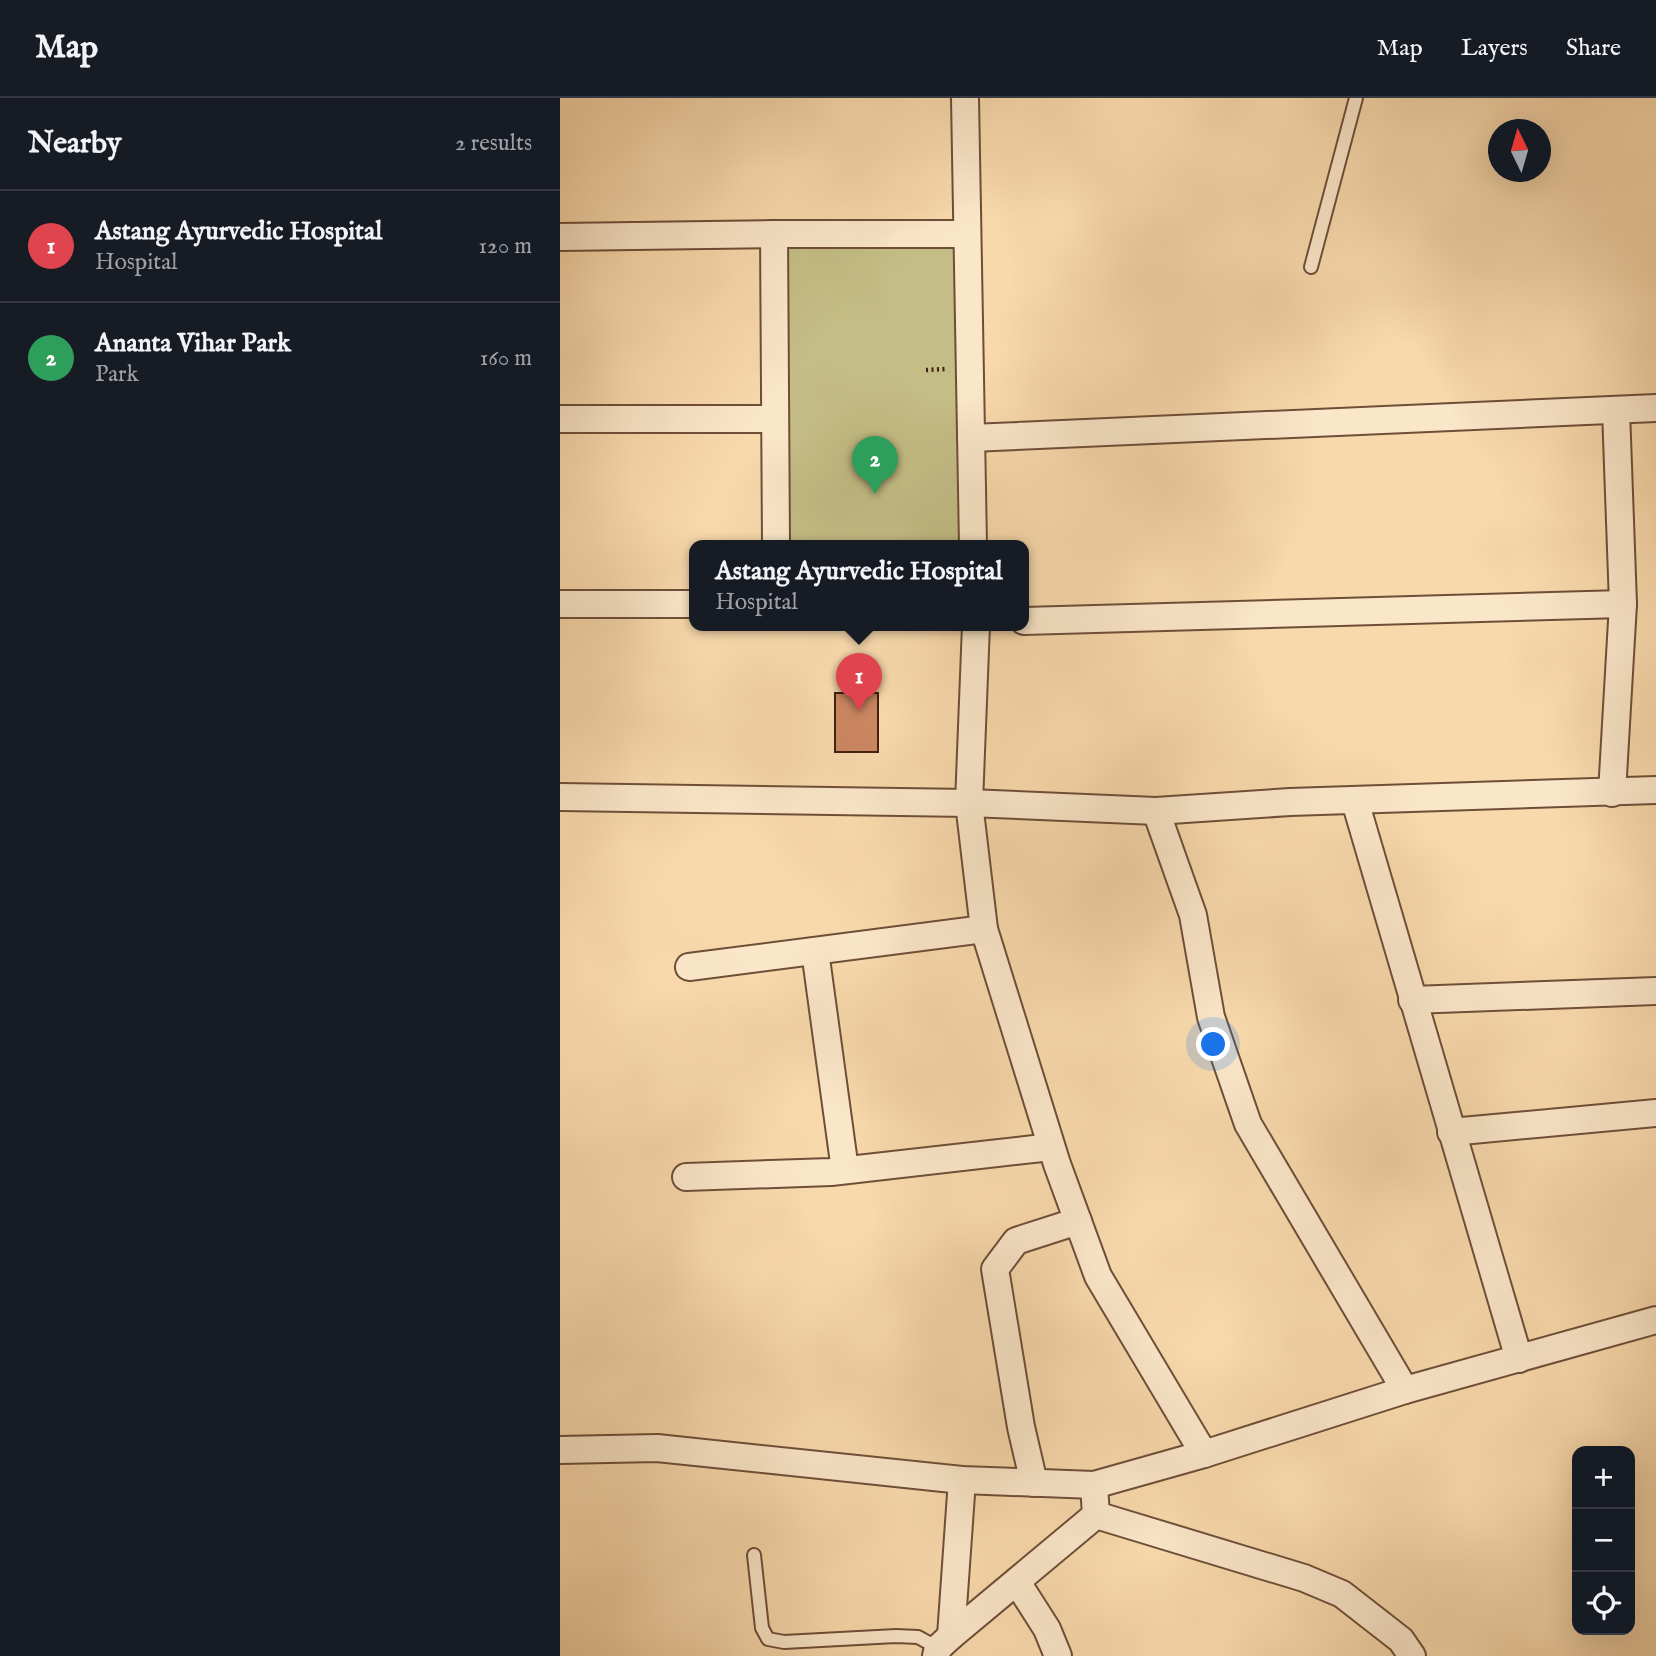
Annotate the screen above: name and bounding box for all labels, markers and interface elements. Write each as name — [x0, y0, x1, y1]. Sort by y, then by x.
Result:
text: Map — [35, 27, 98, 69]
text: Map — [1377, 33, 1423, 64]
text: Layers — [1461, 33, 1528, 64]
text: Share — [1566, 33, 1621, 64]
north arrow — [1488, 119, 1551, 182]
text: Nearby — [28, 125, 121, 163]
text: 2 results — [455, 129, 532, 158]
text: Astang Ayurvedic Hospital — [95, 215, 382, 248]
text: 1 — [47, 232, 55, 261]
text: 120 m — [479, 232, 532, 261]
text: Hospital — [95, 248, 177, 277]
text: Ananta Vihar Park — [95, 327, 291, 360]
text: 2 — [46, 344, 56, 373]
text: 160 m — [480, 344, 532, 373]
text: Park — [95, 360, 139, 389]
pin: 2 — [852, 436, 898, 494]
popup — [689, 540, 1029, 631]
text: Astang Ayurvedic Hospital — [715, 555, 1003, 588]
text: Hospital — [715, 588, 798, 617]
pin: 1 — [836, 653, 882, 711]
your location — [1196, 1027, 1230, 1061]
map controls — [1572, 1446, 1635, 1635]
button: + — [1572, 1446, 1635, 1509]
button: − — [1572, 1509, 1635, 1572]
button: locate — [1572, 1572, 1635, 1635]

